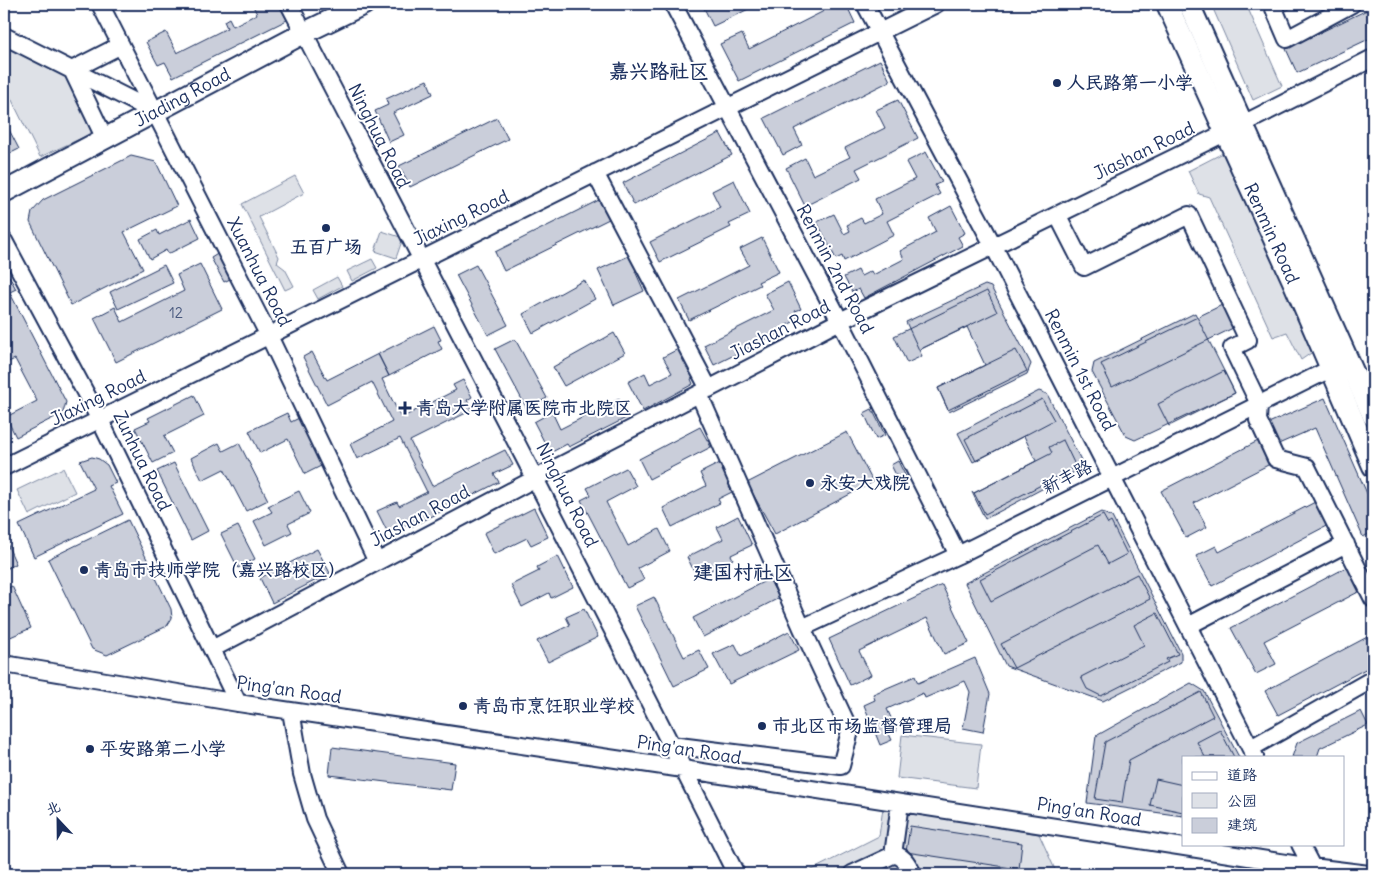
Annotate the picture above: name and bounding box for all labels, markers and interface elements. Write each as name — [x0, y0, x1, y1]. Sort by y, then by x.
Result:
district label: 嘉兴路社区 — [609, 58, 709, 83]
street label: Jiading Road — [130, 62, 234, 132]
place label: 人民路第一小学 — [1067, 71, 1193, 94]
marker: 人民路第一小学 — [1051, 77, 1063, 89]
street label: Ninghua Road — [343, 80, 416, 192]
street label: Jiashan Road — [1090, 116, 1198, 185]
street label: Renmin Road — [1239, 179, 1305, 287]
street label: Jiaxing Road — [409, 184, 513, 251]
street label: Renmin 2nd Road — [792, 200, 879, 338]
street label: Xuanhua Road — [222, 213, 297, 331]
marker: 五百广场 — [320, 222, 332, 234]
place label: 五百广场 — [290, 235, 362, 258]
street label: Jiashan Road — [726, 294, 834, 365]
house number: 12 — [169, 303, 183, 322]
street label: Renmin 1st Road — [1040, 305, 1121, 435]
street label: Jiaxing Road — [46, 364, 150, 431]
place label: 青岛大学附属医院市北院区 — [416, 396, 632, 419]
marker: 青岛大学附属医院市北院区 — [398, 401, 412, 415]
street label: Zunhua Road — [108, 407, 177, 515]
street label: Ninghua Road — [531, 439, 604, 551]
street label: 新丰路 — [1037, 454, 1096, 499]
place label: 永安大戏院 — [820, 471, 910, 494]
marker: 永安大戏院 — [804, 477, 816, 489]
street label: Jiashan Road — [366, 480, 474, 551]
place label: 青岛市技师学院（嘉兴路校区） — [94, 558, 346, 581]
district label: 建国村社区 — [693, 559, 793, 584]
marker: 青岛市技师学院（嘉兴路校区） — [78, 564, 90, 576]
street label: Ping'an Road — [235, 671, 343, 708]
place label: 青岛市烹饪职业学校 — [473, 694, 635, 717]
marker: 青岛市烹饪职业学校 — [457, 700, 469, 712]
place label: 市北区市场监督管理局 — [772, 714, 952, 737]
marker: 市北区市场监督管理局 — [756, 720, 768, 732]
street label: Ping'an Road — [635, 730, 743, 769]
place label: 平安路第二小学 — [100, 737, 226, 760]
marker: 平安路第二小学 — [84, 743, 96, 755]
legend — [1182, 756, 1344, 846]
text: 道路 — [1227, 765, 1257, 784]
text: 公园 — [1227, 791, 1257, 810]
street label: Ping'an Road — [1035, 792, 1143, 831]
north arrow — [32, 796, 82, 846]
text: 北 — [43, 797, 63, 819]
text: 建筑 — [1227, 815, 1257, 834]

